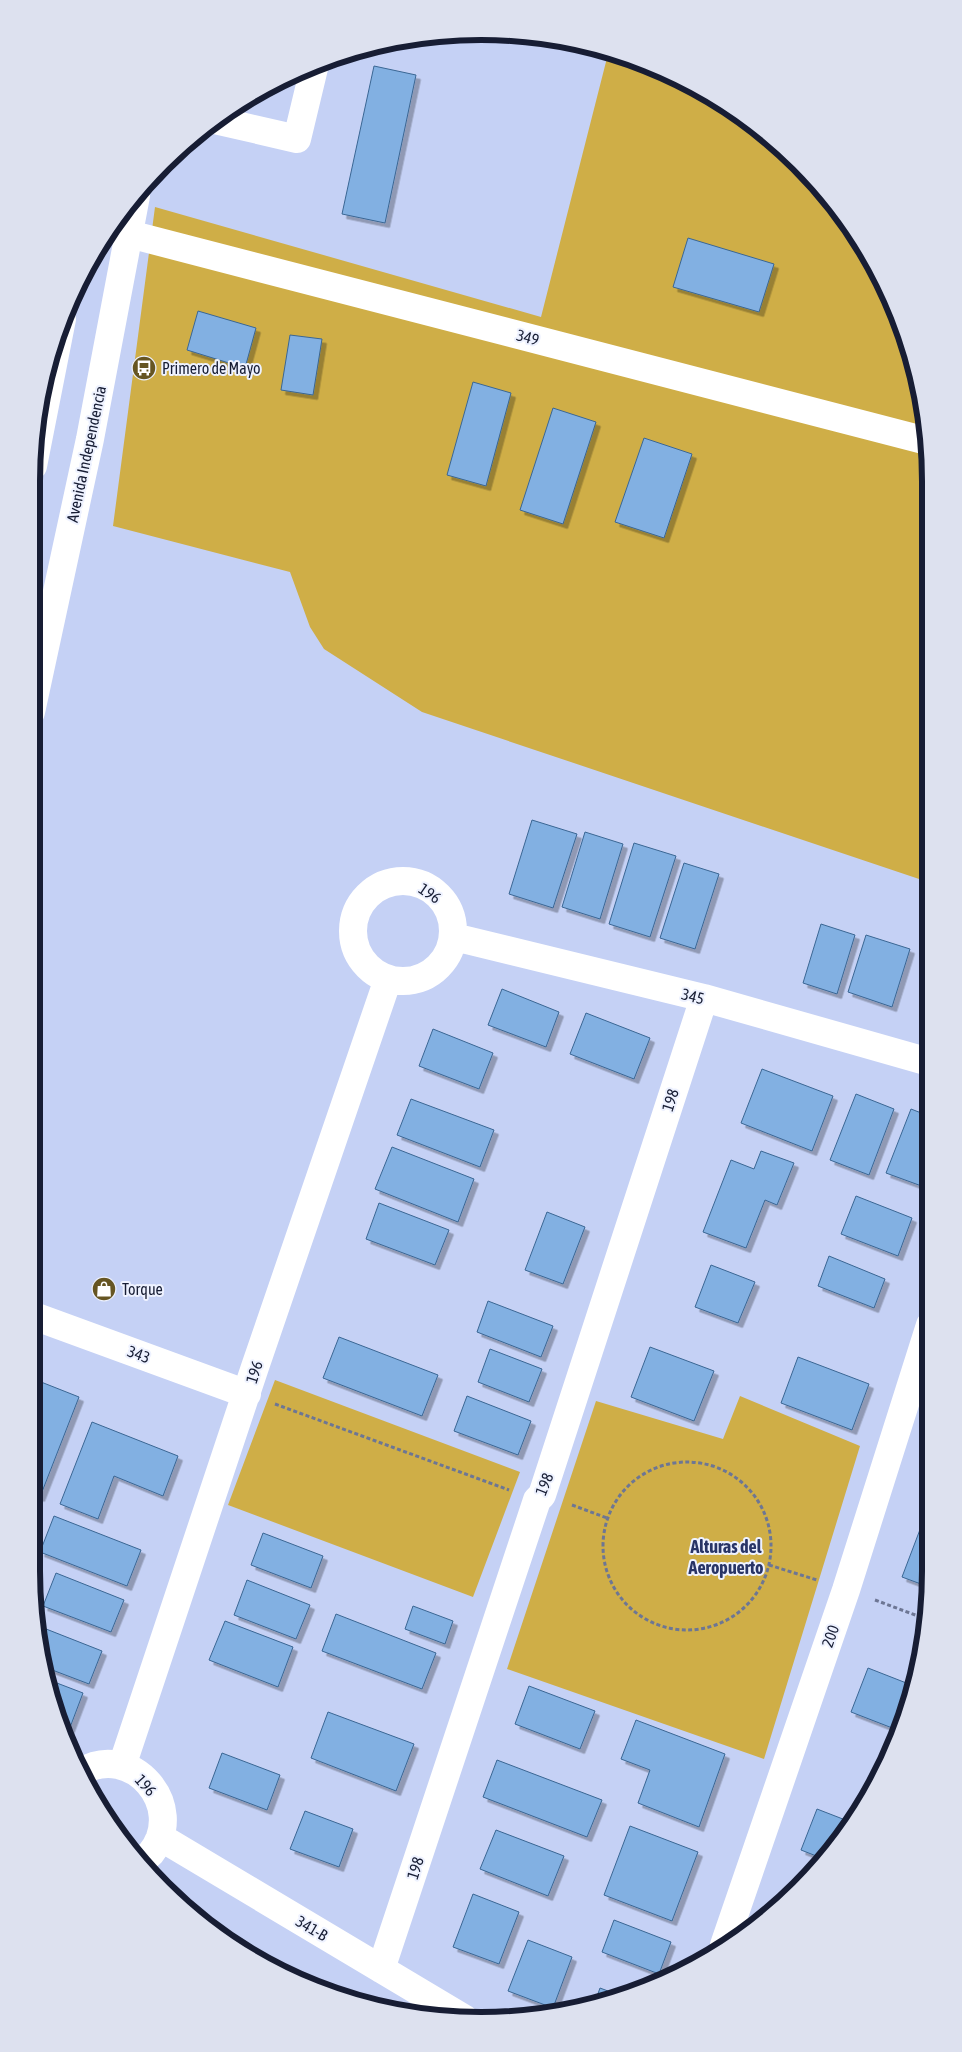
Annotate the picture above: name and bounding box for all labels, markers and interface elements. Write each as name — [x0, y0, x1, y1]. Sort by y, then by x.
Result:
street label: 349 — [515, 325, 541, 349]
bus stop icon: Primero de Mayo — [131, 355, 157, 381]
place label: Primero de Mayo — [162, 359, 261, 378]
street label: Avenida Independencia — [63, 384, 110, 524]
street label: 196 — [416, 879, 444, 907]
street label: 345 — [680, 985, 706, 1007]
street label: 198 — [658, 1086, 682, 1114]
shop icon: Torque — [91, 1276, 117, 1302]
place label: Torque — [122, 1280, 163, 1299]
street label: 343 — [125, 1342, 153, 1366]
street label: 196 — [242, 1358, 266, 1386]
street label: 198 — [531, 1470, 557, 1498]
district label: Alturas del Aeropuerto — [688, 1536, 763, 1578]
street label: 200 — [818, 1622, 842, 1650]
street label: 196 — [132, 1771, 160, 1799]
street label: 198 — [403, 1854, 427, 1882]
street label: 341-B — [293, 1912, 331, 1945]

